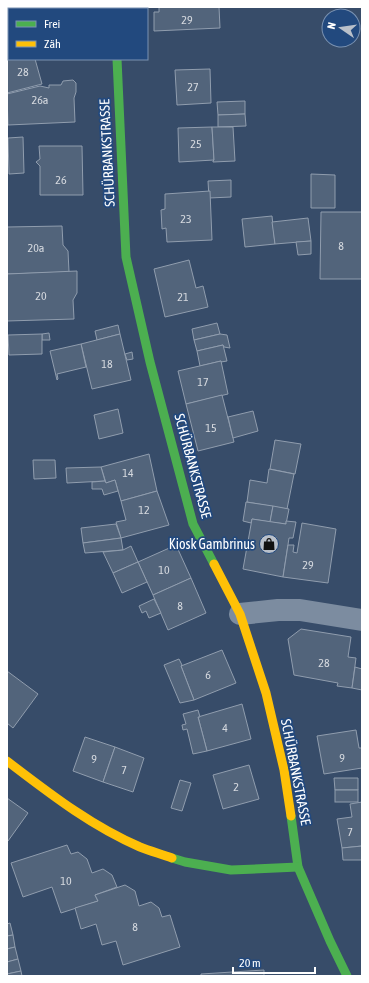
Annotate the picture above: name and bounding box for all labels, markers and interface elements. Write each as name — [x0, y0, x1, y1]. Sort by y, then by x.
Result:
legend — [8, 8, 148, 60]
north arrow — [321, 8, 361, 48]
house number: 29 — [181, 13, 193, 27]
text: Frei — [44, 17, 60, 31]
text: N — [325, 21, 338, 30]
text: Zäh — [44, 37, 61, 51]
house number: 28 — [17, 65, 29, 79]
house number: 27 — [187, 80, 199, 94]
house number: 26a — [32, 93, 48, 107]
street label: SCHÜRBANKSTRASSE — [96, 99, 118, 207]
house number: 25 — [190, 137, 202, 151]
house number: 26 — [55, 173, 67, 187]
house number: 23 — [180, 212, 192, 226]
house number: 8 — [338, 239, 344, 253]
house number: 20a — [28, 241, 44, 255]
house number: 20 — [35, 289, 47, 303]
house number: 21 — [177, 290, 189, 304]
house number: 18 — [101, 357, 113, 371]
house number: 17 — [197, 375, 209, 389]
street label: SCHÜRBANKSTRASSE — [171, 412, 215, 520]
house number: 15 — [205, 421, 217, 435]
house number: 14 — [122, 466, 134, 480]
house number: 12 — [138, 503, 150, 517]
shop icon: Kiosk Gambrinus — [258, 533, 280, 555]
place label: Kiosk Gambrinus — [169, 536, 255, 552]
house number: 29 — [302, 558, 314, 572]
house number: 10 — [158, 563, 170, 577]
house number: 8 — [177, 599, 183, 613]
house number: 28 — [318, 656, 330, 670]
house number: 6 — [205, 668, 211, 682]
street label: SCHÜRBANKSTRASSE — [278, 718, 314, 826]
house number: 4 — [222, 721, 228, 735]
house number: 9 — [339, 751, 345, 765]
house number: 9 — [91, 752, 97, 766]
house number: 7 — [121, 763, 127, 777]
house number: 2 — [233, 780, 239, 794]
house number: 7 — [347, 825, 353, 839]
house number: 10 — [60, 874, 72, 888]
house number: 8 — [132, 920, 138, 934]
scale bar — [233, 949, 315, 975]
text: 20 m — [239, 956, 261, 970]

